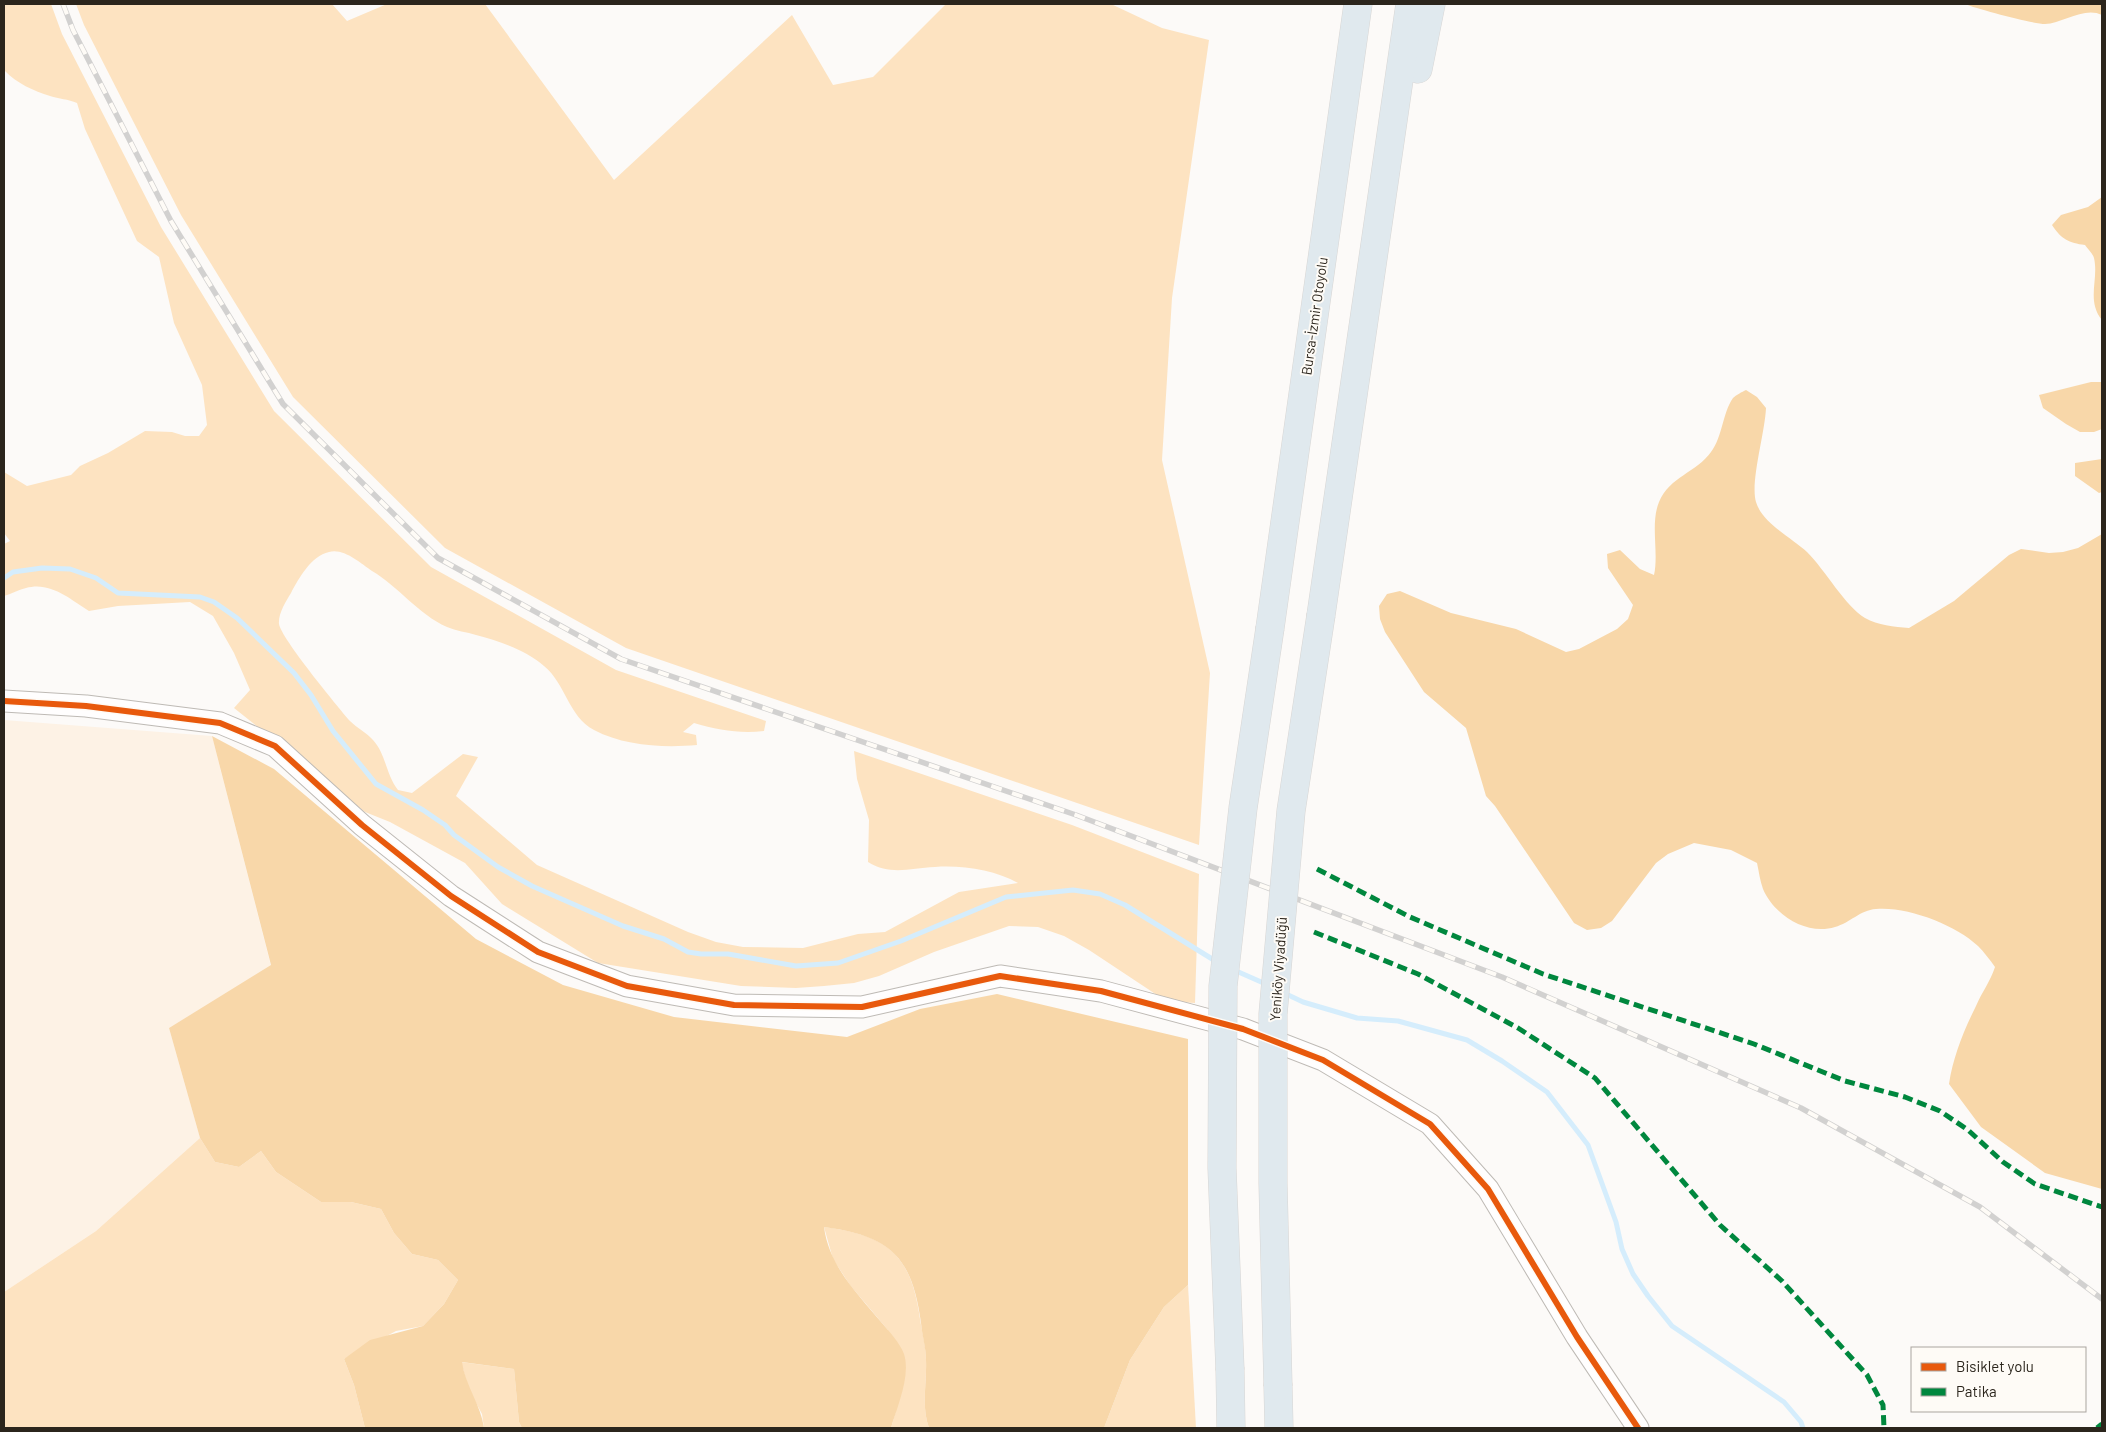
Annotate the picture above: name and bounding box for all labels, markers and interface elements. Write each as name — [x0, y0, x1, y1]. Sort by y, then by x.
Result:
street label: Bursa-İzmir Otoyolu — [1297, 256, 1331, 376]
street label: Yeniköy Viyadüğü — [1266, 916, 1290, 1022]
legend — [1911, 1347, 2086, 1412]
text: Bisiklet yolu — [1956, 1357, 2034, 1375]
text: Patika — [1956, 1382, 1997, 1400]

